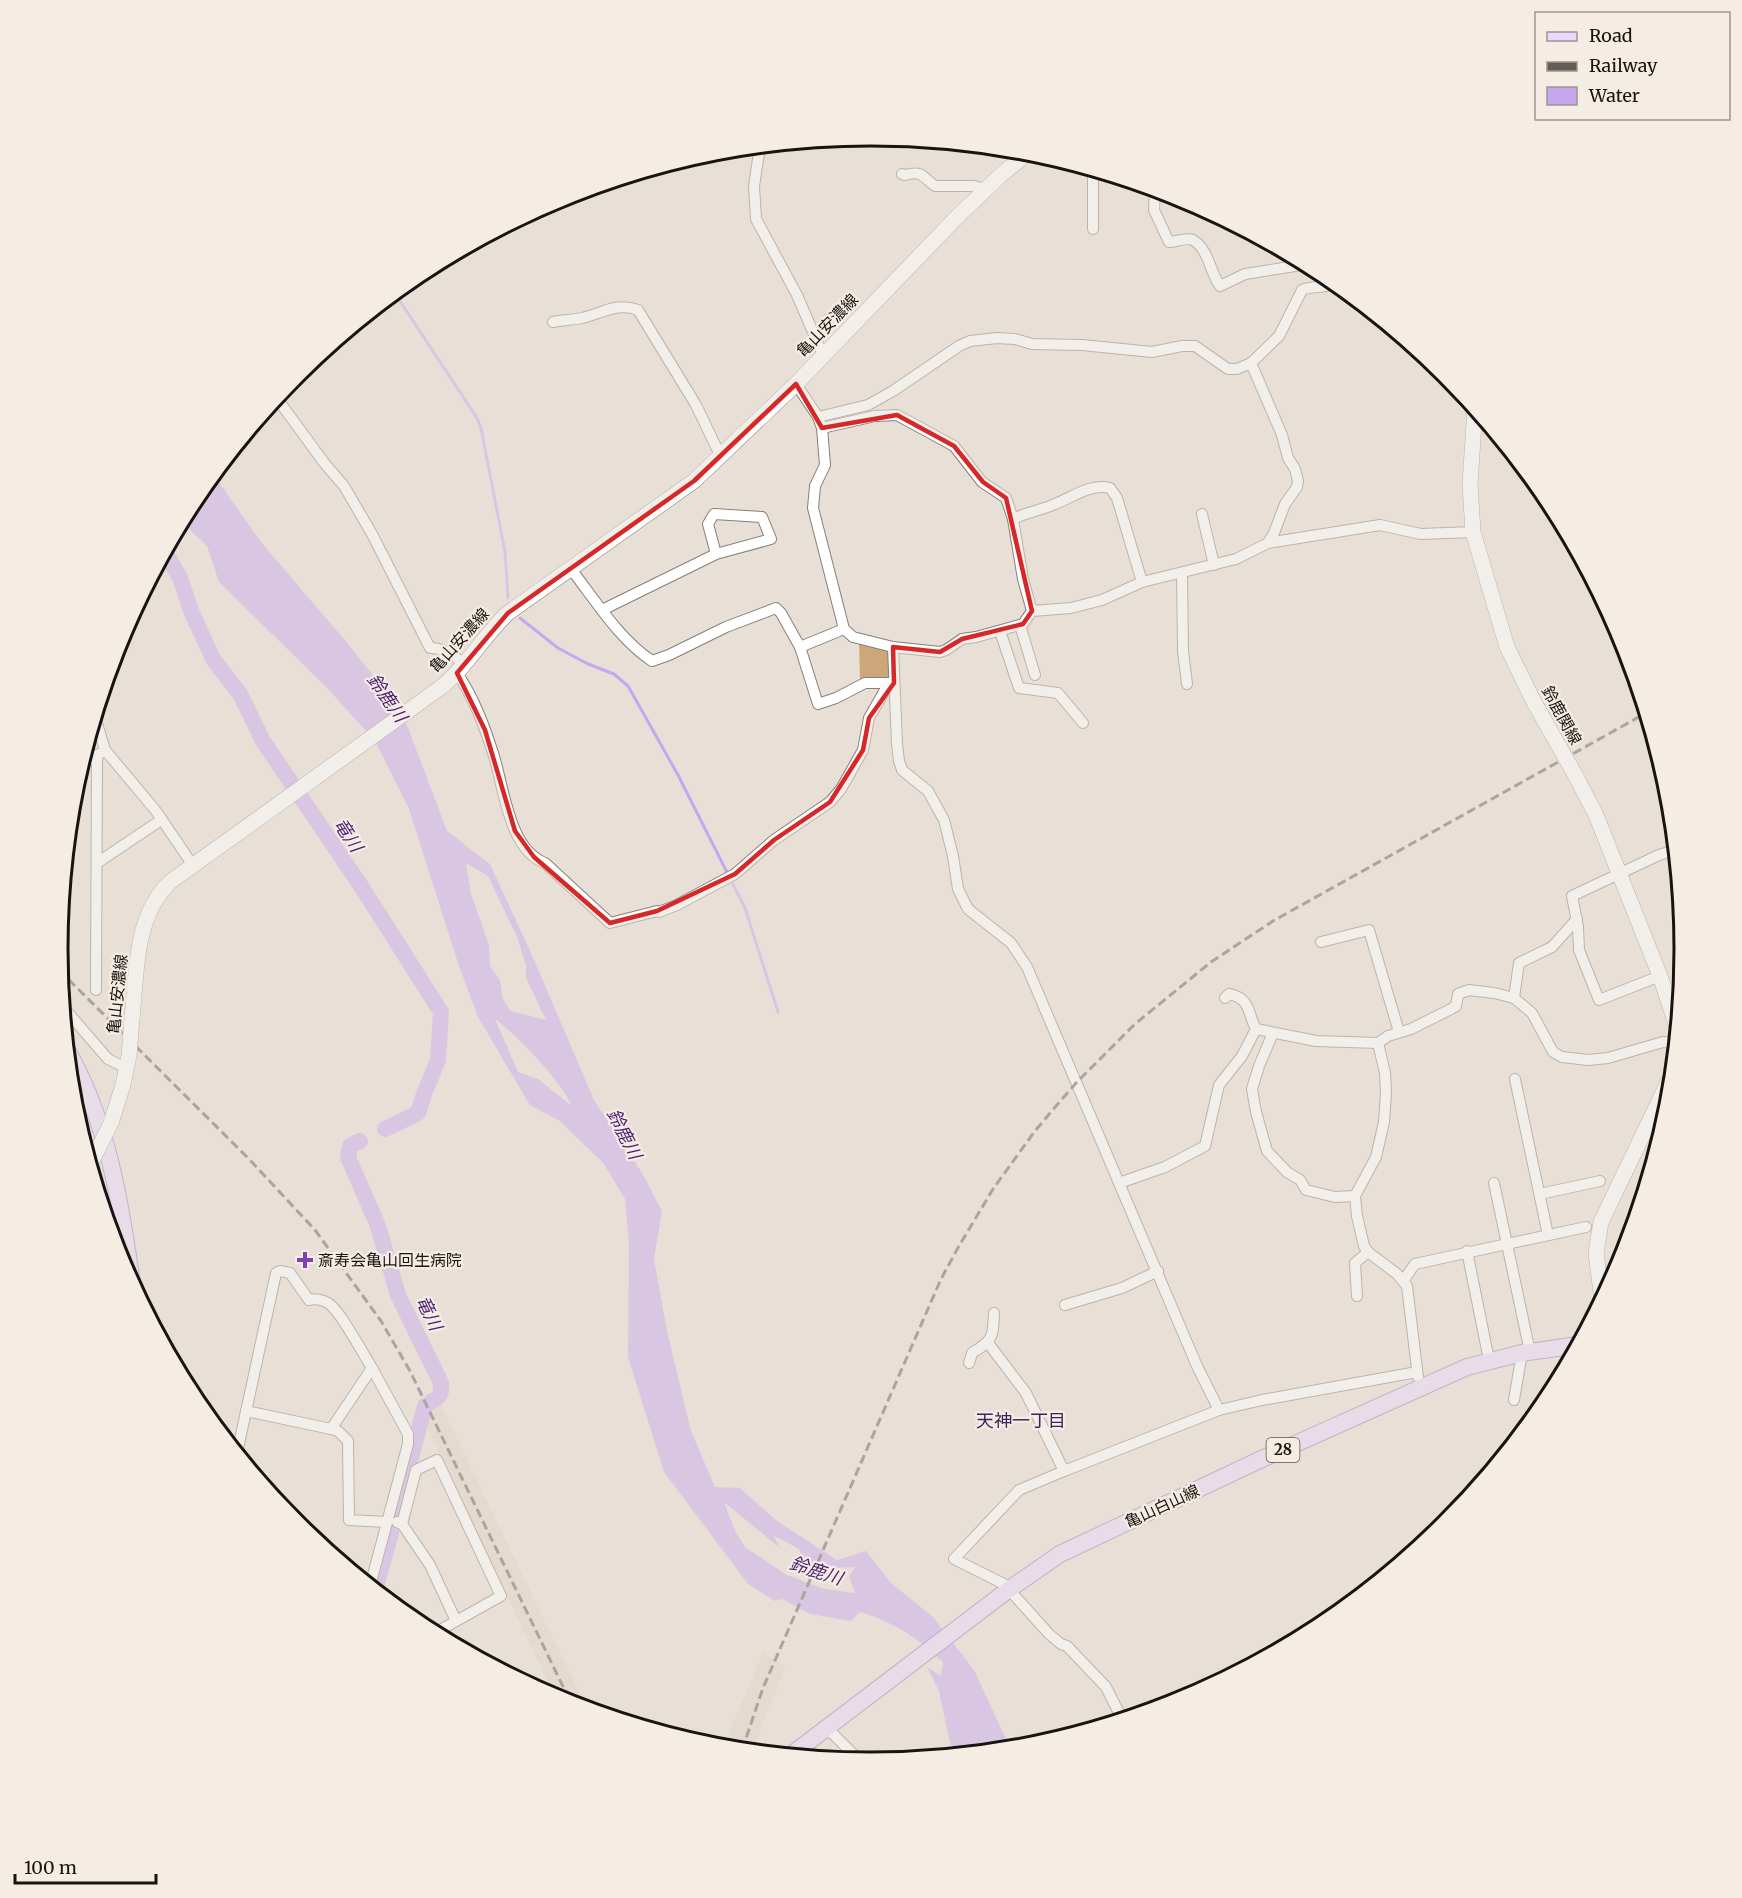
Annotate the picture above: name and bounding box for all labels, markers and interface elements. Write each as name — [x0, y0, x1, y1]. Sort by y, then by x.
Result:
legend — [1535, 12, 1730, 120]
text: Road — [1589, 24, 1633, 47]
text: Railway — [1589, 54, 1658, 77]
text: Water — [1588, 84, 1640, 107]
street label: 亀山安濃線 — [792, 289, 862, 361]
street label: 亀山安濃線 — [425, 604, 493, 676]
water label: 鈴鹿川 — [363, 669, 413, 728]
street label: 鈴鹿関線 — [1538, 682, 1586, 748]
water label: 竜川 — [329, 813, 369, 858]
street label: 亀山安濃線 — [103, 953, 131, 1035]
water label: 鈴鹿川 — [602, 1104, 648, 1165]
place label: 斎寿会亀山回生病院 — [318, 1250, 462, 1270]
marker: 斎寿会亀山回生病院 — [296, 1251, 314, 1269]
water label: 竜川 — [411, 1292, 449, 1336]
district label: 天神一丁目 — [976, 1409, 1066, 1432]
road number: 28 — [1266, 1438, 1300, 1462]
street label: 亀山白山線 — [1122, 1480, 1202, 1532]
water label: 鈴鹿川 — [787, 1551, 847, 1590]
scale bar — [15, 1847, 156, 1885]
text: 100 m — [24, 1856, 77, 1879]

